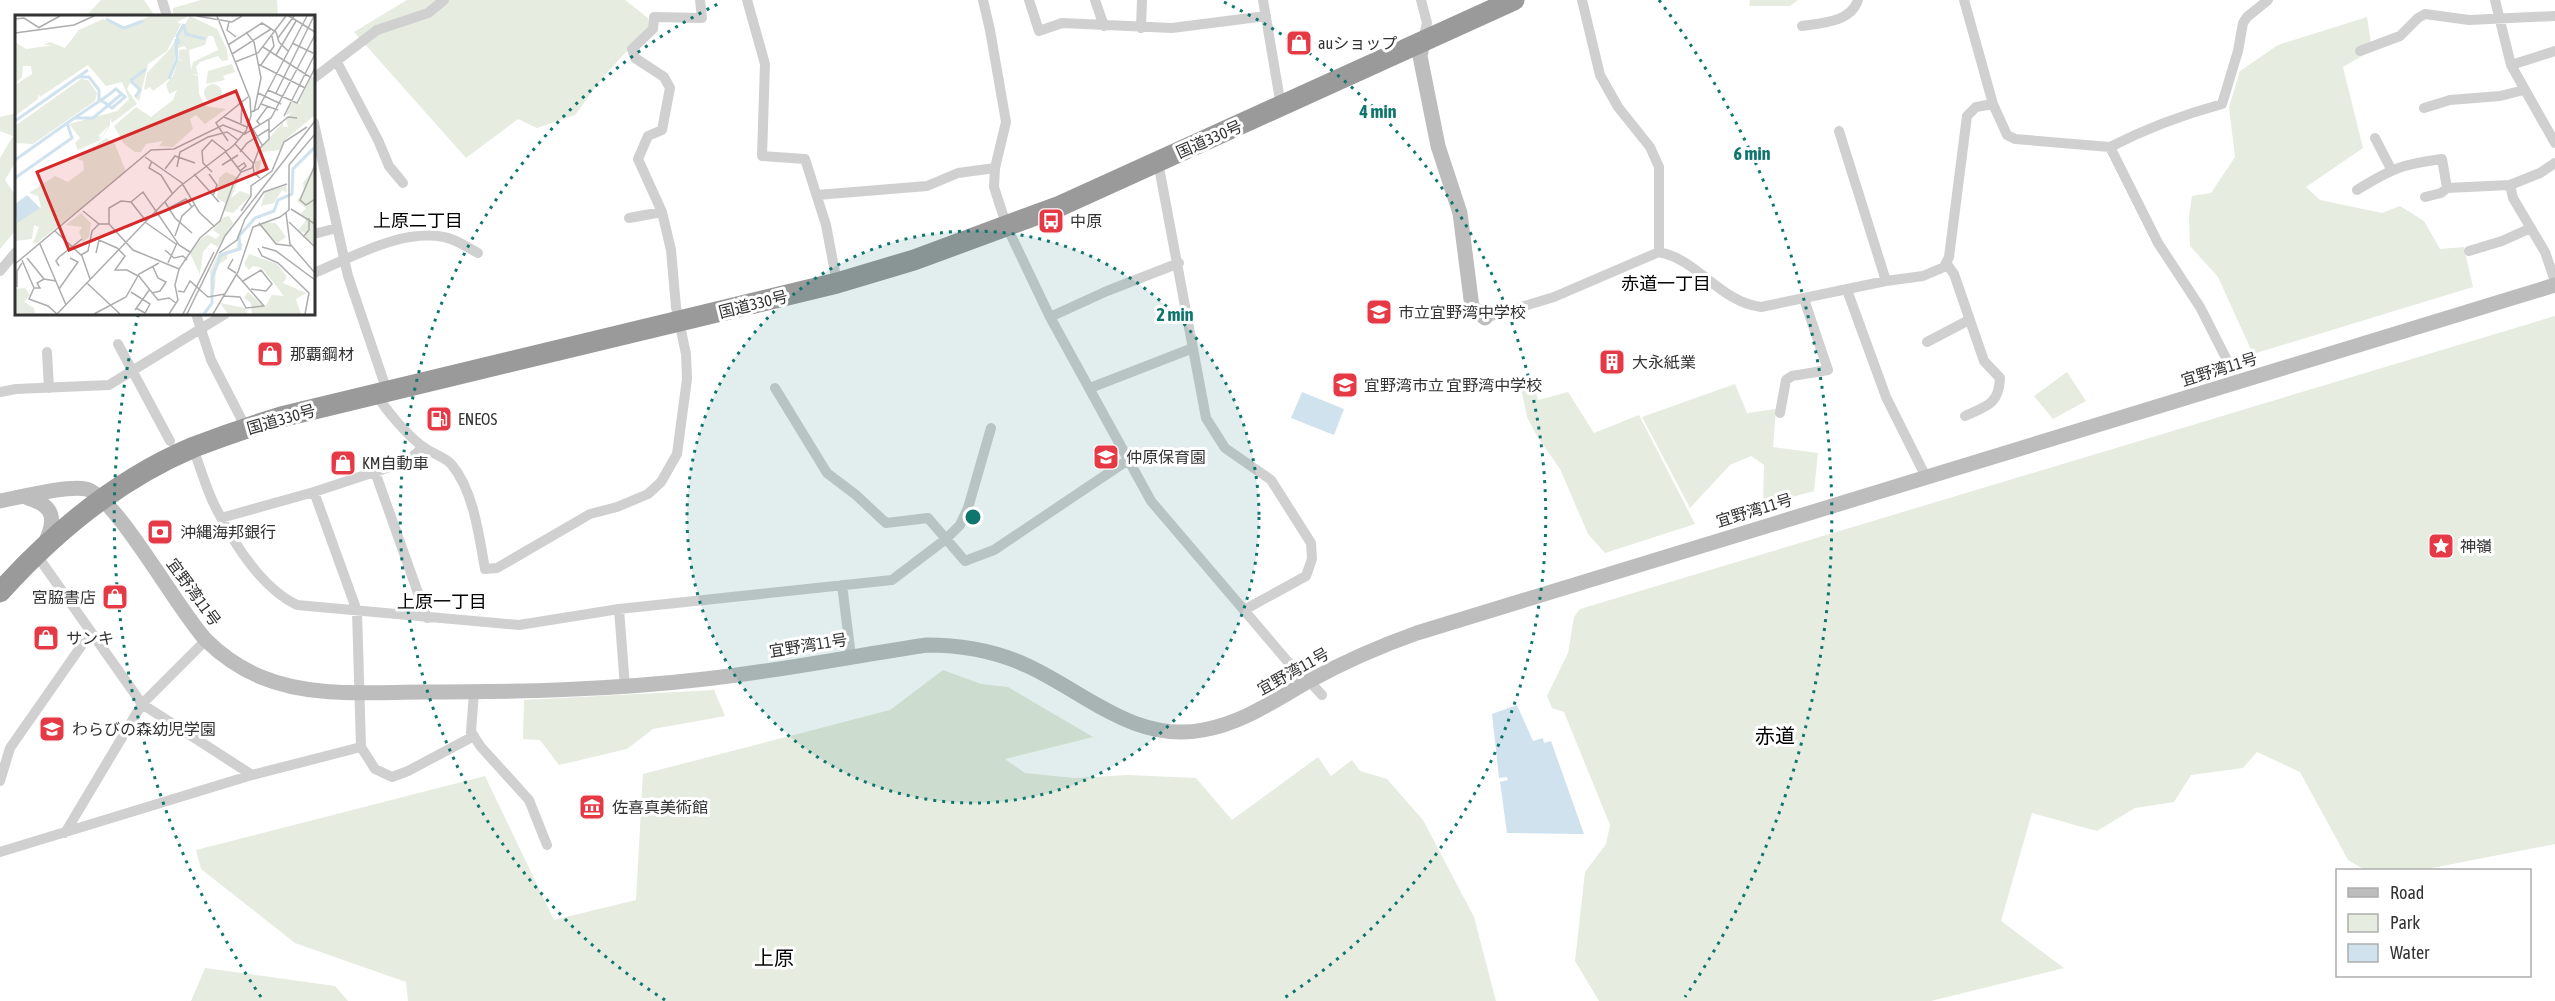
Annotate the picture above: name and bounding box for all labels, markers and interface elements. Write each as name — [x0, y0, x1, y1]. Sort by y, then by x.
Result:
inset map — [15, 15, 315, 315]
shop icon: auショップ — [1284, 28, 1314, 58]
place label: auショップ — [1318, 34, 1397, 52]
text: 4 min — [1359, 101, 1397, 122]
street label: 国道330号 — [1173, 116, 1245, 162]
text: 6 min — [1734, 143, 1771, 164]
bus stop icon: 中原 — [1036, 206, 1066, 236]
district label: 上原二丁目 — [373, 210, 463, 231]
place label: 中原 — [1070, 212, 1102, 230]
district label: 赤道一丁目 — [1621, 273, 1711, 294]
street label: 国道330号 — [717, 287, 789, 321]
school or university icon: 市立宜野湾中学校 — [1364, 297, 1394, 327]
place label: 市立宜野湾中学校 — [1398, 303, 1526, 321]
text: 2 min — [1157, 304, 1194, 325]
shop icon: 那覇鋼材 — [255, 339, 285, 369]
place label: 那覇鋼材 — [290, 345, 354, 363]
building icon: 大永紙業 — [1597, 347, 1627, 377]
street label: 宜野湾11号 — [2179, 349, 2259, 389]
place label: 大永紙業 — [1632, 353, 1696, 371]
school or university icon: 宜野湾市立 宜野湾中学校 — [1330, 370, 1360, 400]
place label: 宜野湾市立 宜野湾中学校 — [1364, 376, 1542, 394]
street label: 国道330号 — [245, 401, 317, 437]
fuel station icon: ENEOS — [424, 404, 454, 434]
place label: ENEOS — [458, 410, 497, 428]
school or university icon: 仲原保育園 — [1091, 442, 1121, 472]
shop icon: KM自動車 — [328, 448, 358, 478]
place label: 仲原保育園 — [1126, 448, 1206, 466]
place label: KM自動車 — [362, 454, 429, 472]
street label: 宜野湾11号 — [1714, 490, 1794, 530]
centre of rings — [963, 507, 983, 527]
bank icon: 沖縄海邦銀行 — [145, 517, 175, 547]
place label: 沖縄海邦銀行 — [180, 523, 276, 541]
place icon: 神嶺 — [2426, 531, 2456, 561]
place label: 神嶺 — [2460, 537, 2492, 555]
street label: 宜野湾11号 — [163, 555, 225, 629]
shop icon: 宮脇書店 — [100, 582, 130, 612]
place label: 宮脇書店 — [32, 588, 96, 606]
district label: 上原一丁目 — [397, 591, 487, 612]
shop icon: サンキ — [31, 623, 61, 653]
place label: サンキ — [66, 629, 114, 647]
street label: 宜野湾11号 — [768, 630, 848, 660]
street label: 宜野湾11号 — [1254, 644, 1332, 698]
school or university icon: わらびの森幼児学園 — [37, 714, 67, 744]
place label: わらびの森幼児学園 — [72, 720, 216, 738]
district label: 赤道 — [1755, 724, 1795, 747]
museum icon: 佐喜真美術館 — [577, 792, 607, 822]
place label: 佐喜真美術館 — [612, 798, 708, 816]
legend — [2336, 869, 2531, 977]
text: Road — [2390, 882, 2424, 903]
text: Park — [2390, 912, 2420, 933]
text: Water — [2390, 942, 2430, 963]
district label: 上原 — [754, 946, 794, 969]

